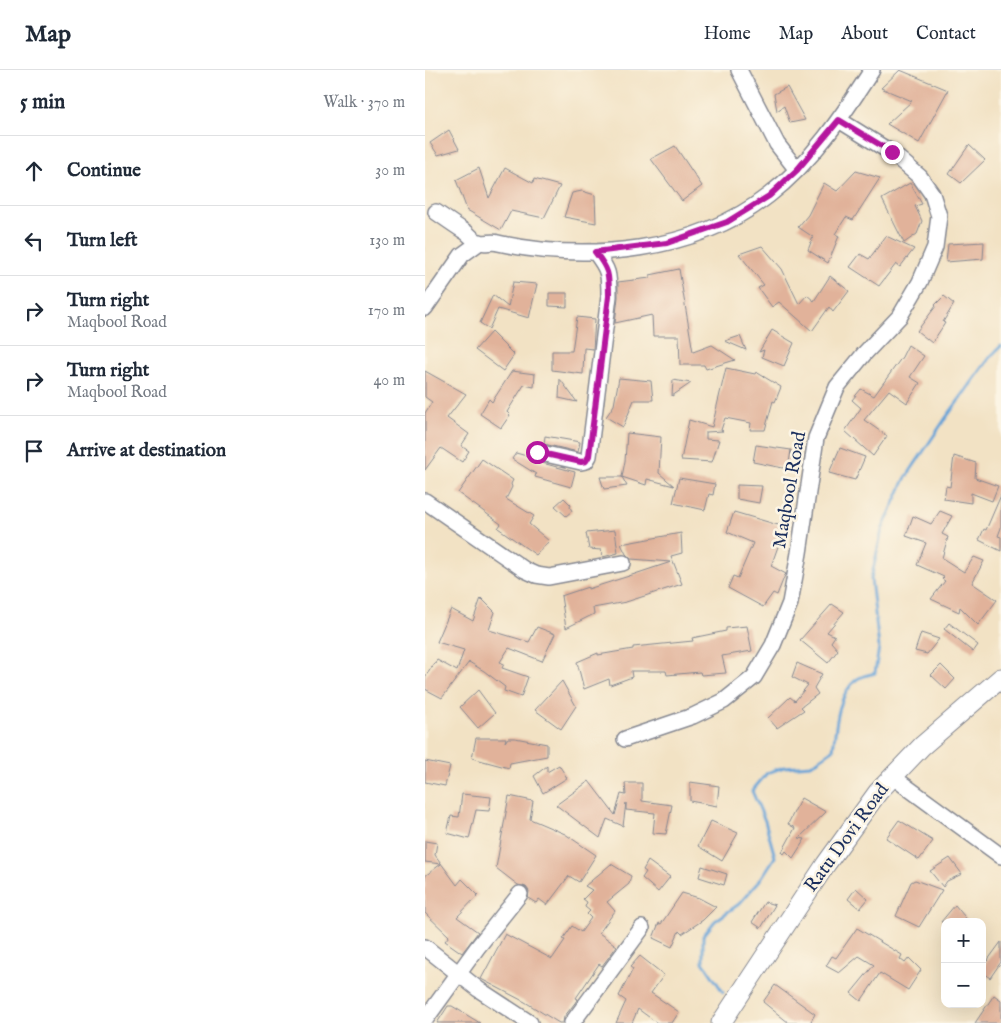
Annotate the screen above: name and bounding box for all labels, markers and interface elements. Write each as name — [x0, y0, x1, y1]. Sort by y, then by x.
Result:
text: Map — [25, 19, 71, 50]
text: Home — [704, 23, 751, 46]
text: Map — [779, 23, 813, 46]
text: About — [841, 23, 888, 46]
text: Contact — [916, 23, 976, 46]
text: 5 min — [20, 89, 65, 116]
text: Walk · 370 m — [323, 93, 405, 113]
route end — [881, 141, 904, 164]
icon: ahead — [20, 157, 48, 185]
text: Continue — [67, 159, 141, 183]
text: 30 m — [375, 161, 405, 181]
icon: left — [20, 227, 48, 255]
text: Turn left — [67, 229, 138, 253]
text: 130 m — [369, 231, 405, 251]
text: Turn right — [67, 289, 149, 313]
icon: right — [20, 297, 48, 325]
text: 170 m — [368, 301, 405, 321]
text: Maqbool Road — [67, 313, 167, 333]
text: Turn right — [67, 359, 149, 383]
icon: right — [20, 367, 48, 395]
text: 40 m — [373, 371, 405, 391]
text: Maqbool Road — [67, 383, 167, 403]
street label: Maqbool Road — [768, 429, 812, 550]
icon: arrive — [20, 437, 48, 465]
text: Arrive at destination — [67, 439, 226, 463]
route start — [526, 441, 549, 464]
street label: Ratu Dovi Road — [799, 778, 895, 897]
map controls — [941, 918, 986, 1008]
button: + — [941, 918, 986, 963]
button: − — [941, 963, 986, 1008]

